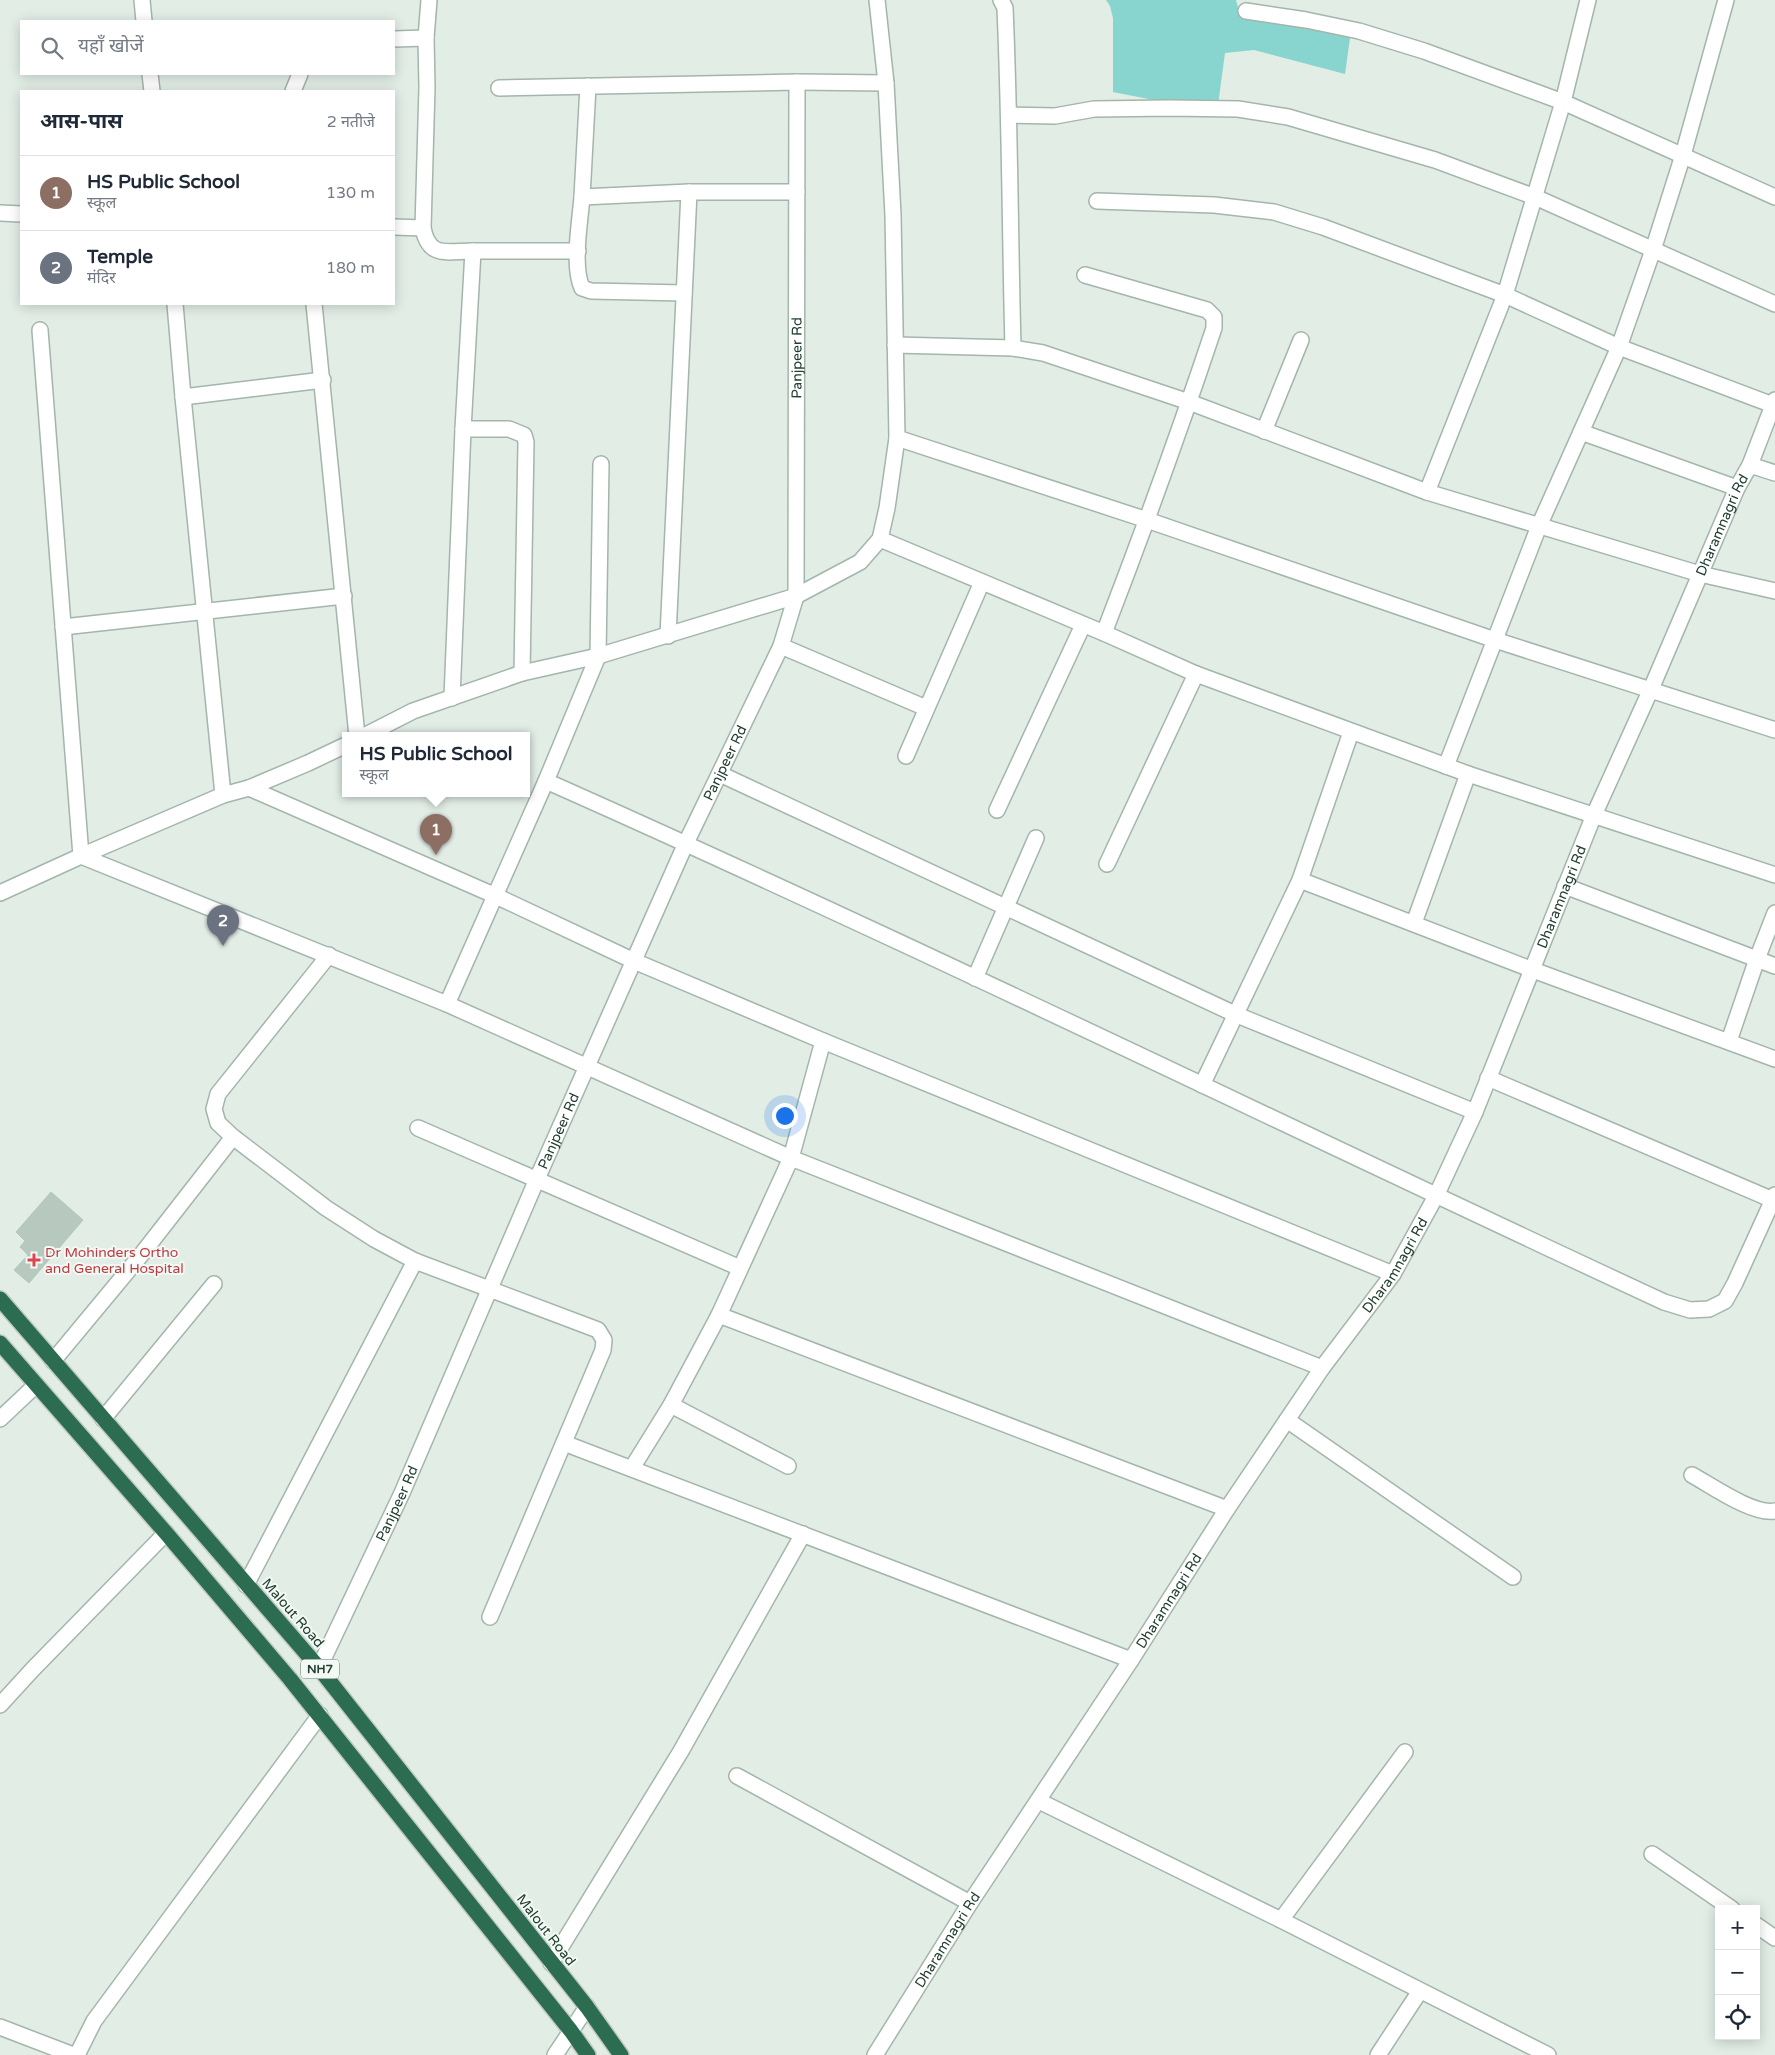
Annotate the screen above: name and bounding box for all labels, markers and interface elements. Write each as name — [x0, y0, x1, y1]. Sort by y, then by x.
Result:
search box — [20, 20, 395, 75]
icon: search — [38, 34, 66, 62]
text: यहाँ खोजें — [78, 35, 144, 57]
text: आस-पास — [40, 109, 123, 134]
text: 2 नतीजे — [327, 112, 375, 132]
text: HS Public School — [87, 171, 240, 193]
text: 1 — [51, 183, 61, 203]
text: 130 m — [326, 183, 375, 203]
text: स्कूल — [87, 193, 116, 213]
text: Temple — [87, 246, 153, 268]
text: 2 — [51, 258, 61, 278]
text: 180 m — [326, 258, 375, 278]
text: मंदिर — [87, 268, 116, 288]
street label: Panjpeer Rd — [788, 317, 805, 399]
street label: Dharamnagri Rd — [1692, 471, 1752, 578]
street label: Panjpeer Rd — [699, 722, 750, 803]
popup — [342, 732, 530, 797]
text: HS Public School — [360, 743, 512, 765]
text: स्कूल — [360, 765, 389, 785]
pin: 1 — [420, 814, 452, 855]
street label: Dharamnagri Rd — [1533, 843, 1589, 951]
pin: 2 — [207, 905, 239, 946]
street label: Panjpeer Rd — [534, 1090, 583, 1172]
your location — [772, 1103, 798, 1129]
street label: Dharamnagri Rd — [1358, 1215, 1431, 1316]
place label: Dr Mohinders Ortho and General Hospital — [45, 1244, 184, 1277]
marker: Dr Mohinders Ortho and General Hospital — [27, 1253, 41, 1267]
street label: Panjpeer Rd — [372, 1463, 421, 1544]
street label: Dharamnagri Rd — [1132, 1550, 1205, 1651]
street label: Malout Road — [258, 1575, 328, 1651]
road number: NH7 — [301, 1660, 339, 1678]
street label: Dharamnagri Rd — [911, 1889, 983, 1991]
street label: Malout Road — [513, 1891, 579, 1969]
map controls — [1715, 1905, 1760, 2040]
button: + — [1715, 1905, 1760, 1950]
button: − — [1715, 1950, 1760, 1995]
button: locate — [1715, 1995, 1760, 2040]

